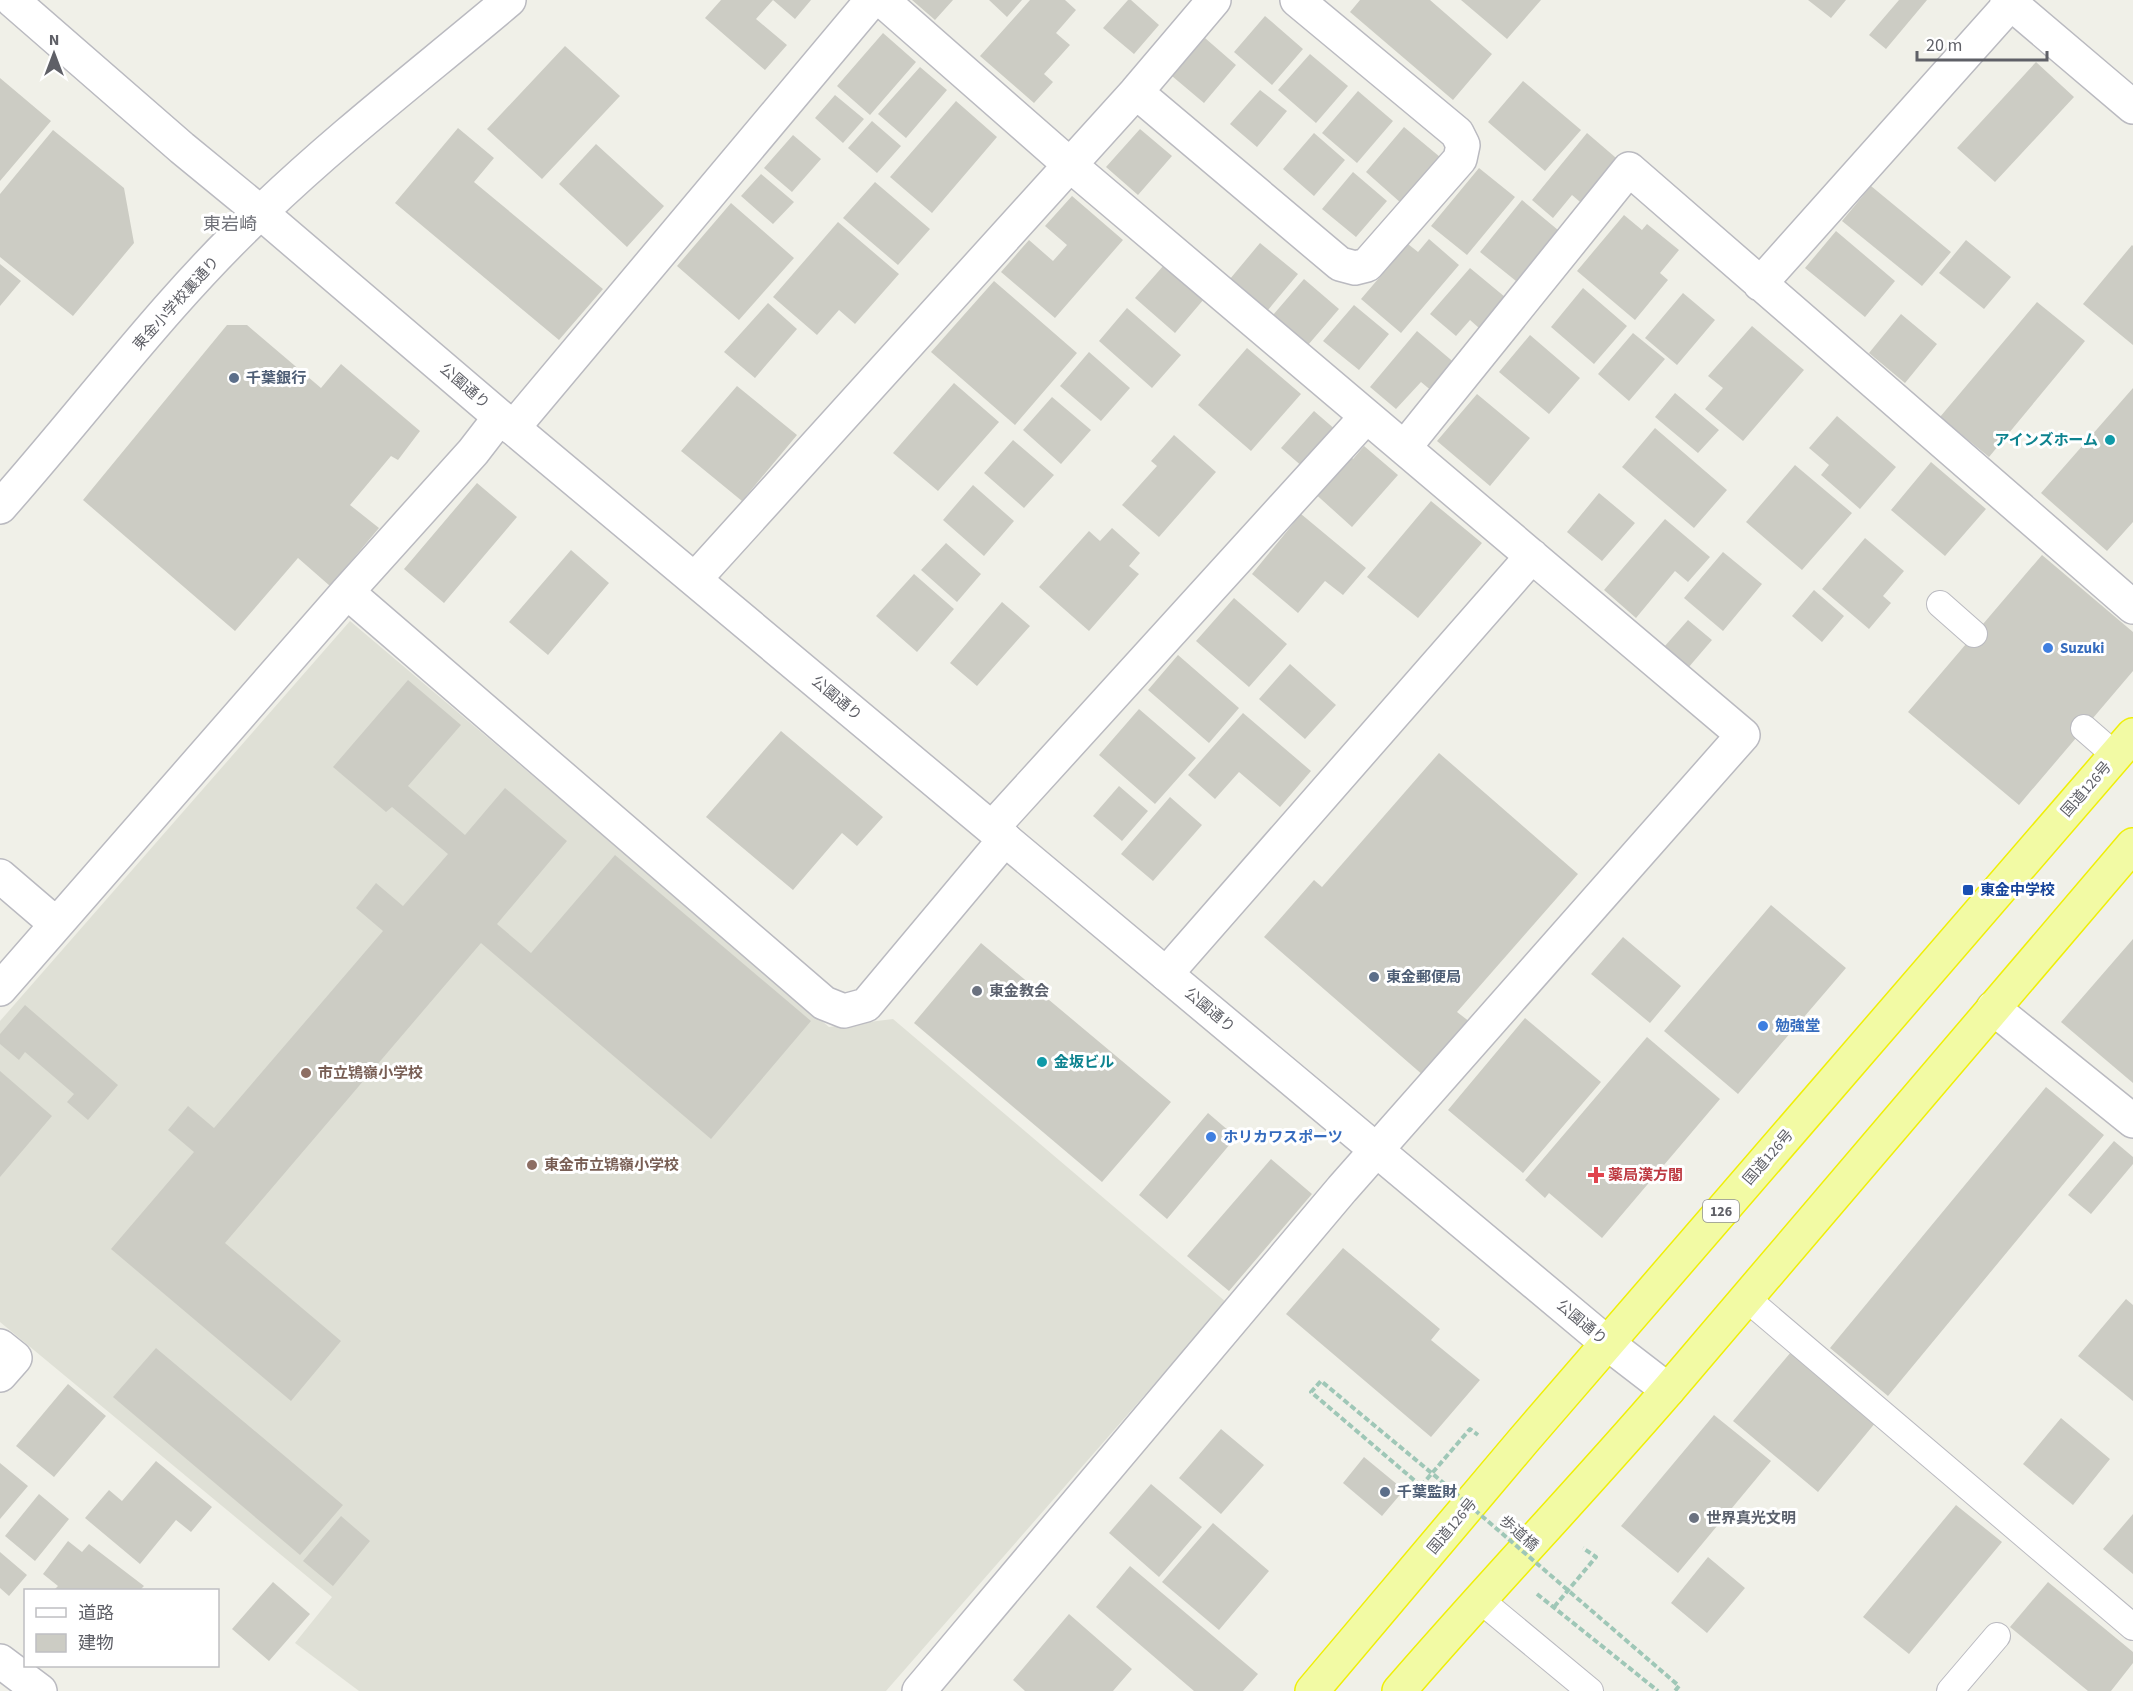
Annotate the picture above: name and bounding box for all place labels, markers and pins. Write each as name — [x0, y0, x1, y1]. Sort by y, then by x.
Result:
place label: 千葉銀行 — [246, 368, 306, 389]
marker: 千葉銀行 — [227, 371, 241, 385]
place label: アインズホーム — [1994, 430, 2098, 451]
marker: アインズホーム — [2103, 433, 2117, 447]
place label: Suzuki — [2060, 638, 2105, 659]
marker: Suzuki — [2041, 641, 2055, 655]
place label: 東金中学校 — [1980, 880, 2055, 901]
marker: 東金中学校 — [1961, 883, 1975, 897]
place label: 東金郵便局 — [1386, 967, 1461, 988]
marker: 東金郵便局 — [1367, 970, 1381, 984]
place label: 東金教会 — [989, 981, 1049, 1002]
marker: 東金教会 — [970, 984, 984, 998]
place label: 勉強堂 — [1775, 1016, 1820, 1037]
marker: 勉強堂 — [1756, 1019, 1770, 1033]
place label: 金坂ビル — [1054, 1052, 1114, 1073]
marker: 金坂ビル — [1035, 1055, 1049, 1069]
place label: 市立鴇嶺小学校 — [318, 1063, 423, 1084]
marker: 市立鴇嶺小学校 — [299, 1066, 313, 1080]
place label: ホリカワスポーツ — [1223, 1127, 1343, 1148]
marker: ホリカワスポーツ — [1204, 1130, 1218, 1144]
place label: 東金市立鴇嶺小学校 — [544, 1155, 679, 1176]
marker: 東金市立鴇嶺小学校 — [525, 1158, 539, 1172]
place label: 薬局漢方閣 — [1608, 1165, 1683, 1186]
marker: 薬局漢方閣 — [1589, 1168, 1603, 1182]
place label: 千葉監財 — [1397, 1482, 1457, 1503]
marker: 千葉監財 — [1378, 1485, 1392, 1499]
place label: 世界真光文明 — [1706, 1508, 1796, 1529]
marker: 世界真光文明 — [1687, 1511, 1701, 1525]

